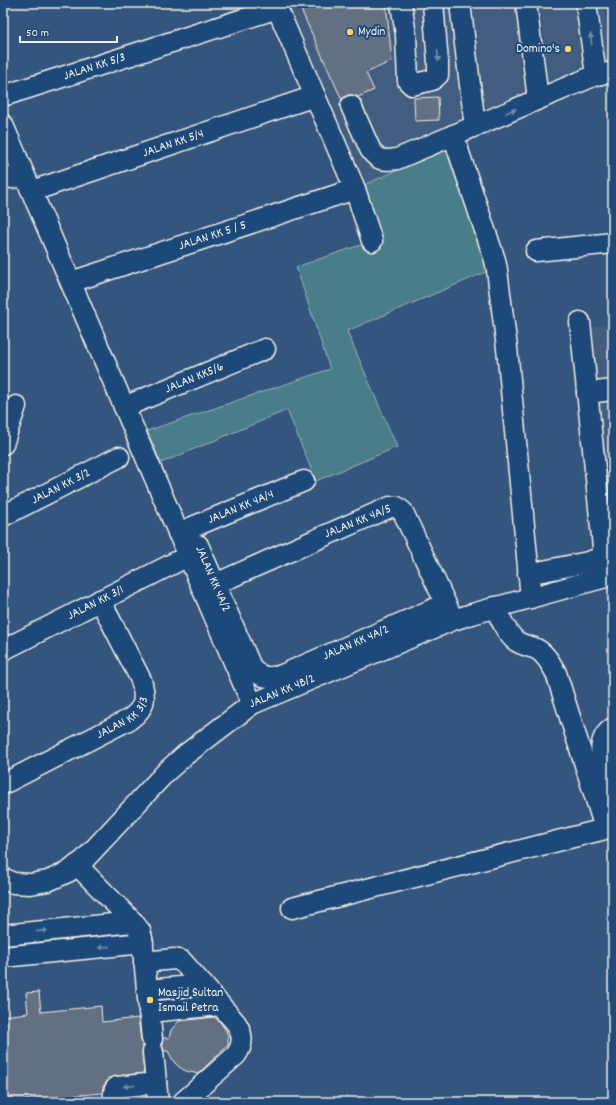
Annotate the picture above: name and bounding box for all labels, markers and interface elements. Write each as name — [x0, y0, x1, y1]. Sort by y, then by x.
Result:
scale bar — [20, 18, 117, 44]
place label: Mydin — [358, 23, 385, 42]
text: 50 m — [26, 25, 49, 42]
marker: Mydin — [345, 27, 355, 37]
one-way arrow — [588, 33, 594, 45]
place label: Domino's — [516, 40, 560, 59]
marker: Domino's — [563, 44, 573, 54]
street label: JALAN KK 5/3 — [61, 48, 128, 86]
one-way arrow — [434, 50, 441, 62]
one-way arrow — [505, 107, 517, 113]
street label: JALAN KK 5/4 — [140, 124, 207, 163]
street label: JALAN KK 5 / 5 — [176, 216, 249, 256]
street label: JALAN KK5/6 — [162, 358, 227, 399]
street label: JALAN KK 3/2 — [28, 464, 94, 509]
street label: JALAN KK 4A/4 — [205, 485, 277, 529]
street label: JALAN KK 4A/5 — [322, 500, 394, 544]
street label: JALAN KK 4A/2 — [190, 543, 236, 615]
street label: JALAN KK 3/1 — [64, 581, 127, 625]
street label: JALAN KK 4A/2 — [320, 620, 392, 666]
street label: JALAN KK 4B/2 — [246, 669, 318, 714]
street label: JALAN KK 3/3 — [93, 696, 154, 744]
one-way arrow — [36, 928, 48, 935]
one-way arrow — [98, 944, 110, 950]
place label: Masjid Sultan Ismail Petra — [158, 984, 223, 1018]
marker: Masjid Sultan Ismail Petra — [145, 995, 155, 1005]
one-way arrow — [123, 1083, 135, 1089]

